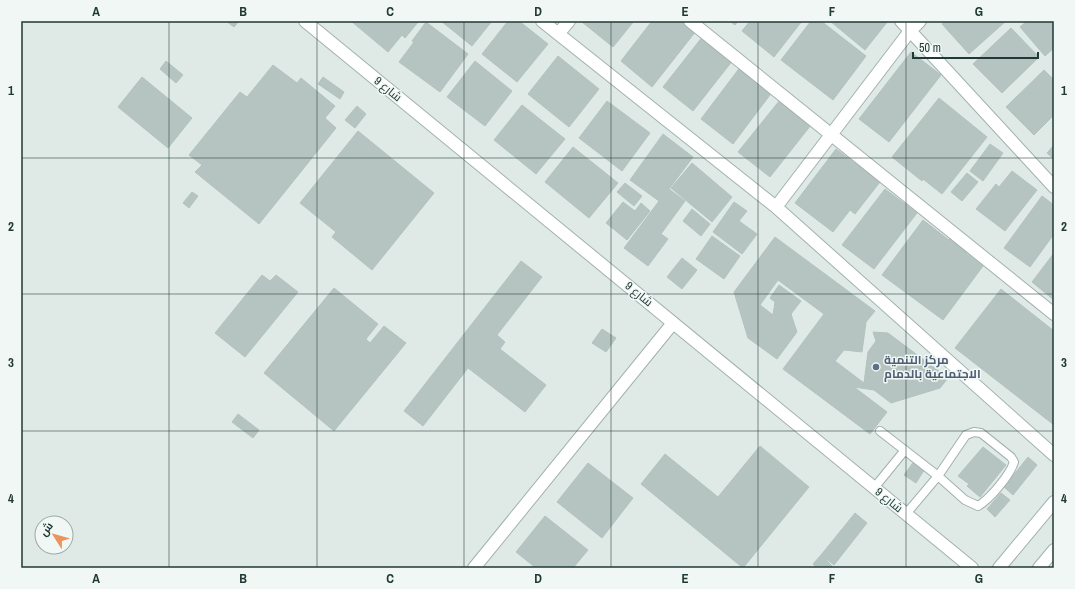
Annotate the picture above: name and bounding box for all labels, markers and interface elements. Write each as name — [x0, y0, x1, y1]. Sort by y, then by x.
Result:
text: A — [92, 3, 100, 20]
text: B — [239, 3, 247, 20]
text: C — [386, 3, 394, 20]
text: D — [534, 3, 542, 20]
text: E — [681, 3, 689, 20]
text: F — [829, 3, 836, 20]
text: G — [975, 3, 983, 20]
scale bar — [913, 34, 1038, 60]
text: 50 m — [919, 40, 941, 56]
street label: شارع 9 — [371, 73, 405, 105]
text: 1 — [8, 82, 14, 99]
text: 1 — [1061, 82, 1067, 99]
text: 2 — [8, 218, 14, 235]
text: 2 — [1061, 218, 1067, 235]
street label: شارع 9 — [622, 278, 656, 310]
place label: مركز التنمية الاجتماعية بالدمام — [884, 352, 981, 382]
text: 3 — [8, 354, 14, 371]
text: 3 — [1061, 354, 1067, 371]
marker: مركز التنمية الاجتماعية بالدمام — [871, 362, 881, 372]
street label: شارع 9 — [872, 484, 906, 516]
text: 4 — [8, 490, 14, 507]
text: 4 — [1061, 490, 1067, 507]
north arrow — [34, 515, 74, 555]
text: ش — [36, 519, 56, 539]
text: A — [92, 570, 100, 587]
text: B — [239, 570, 247, 587]
text: C — [386, 570, 394, 587]
text: D — [534, 570, 542, 587]
text: E — [681, 570, 689, 587]
text: F — [829, 570, 836, 587]
text: G — [975, 570, 983, 587]

